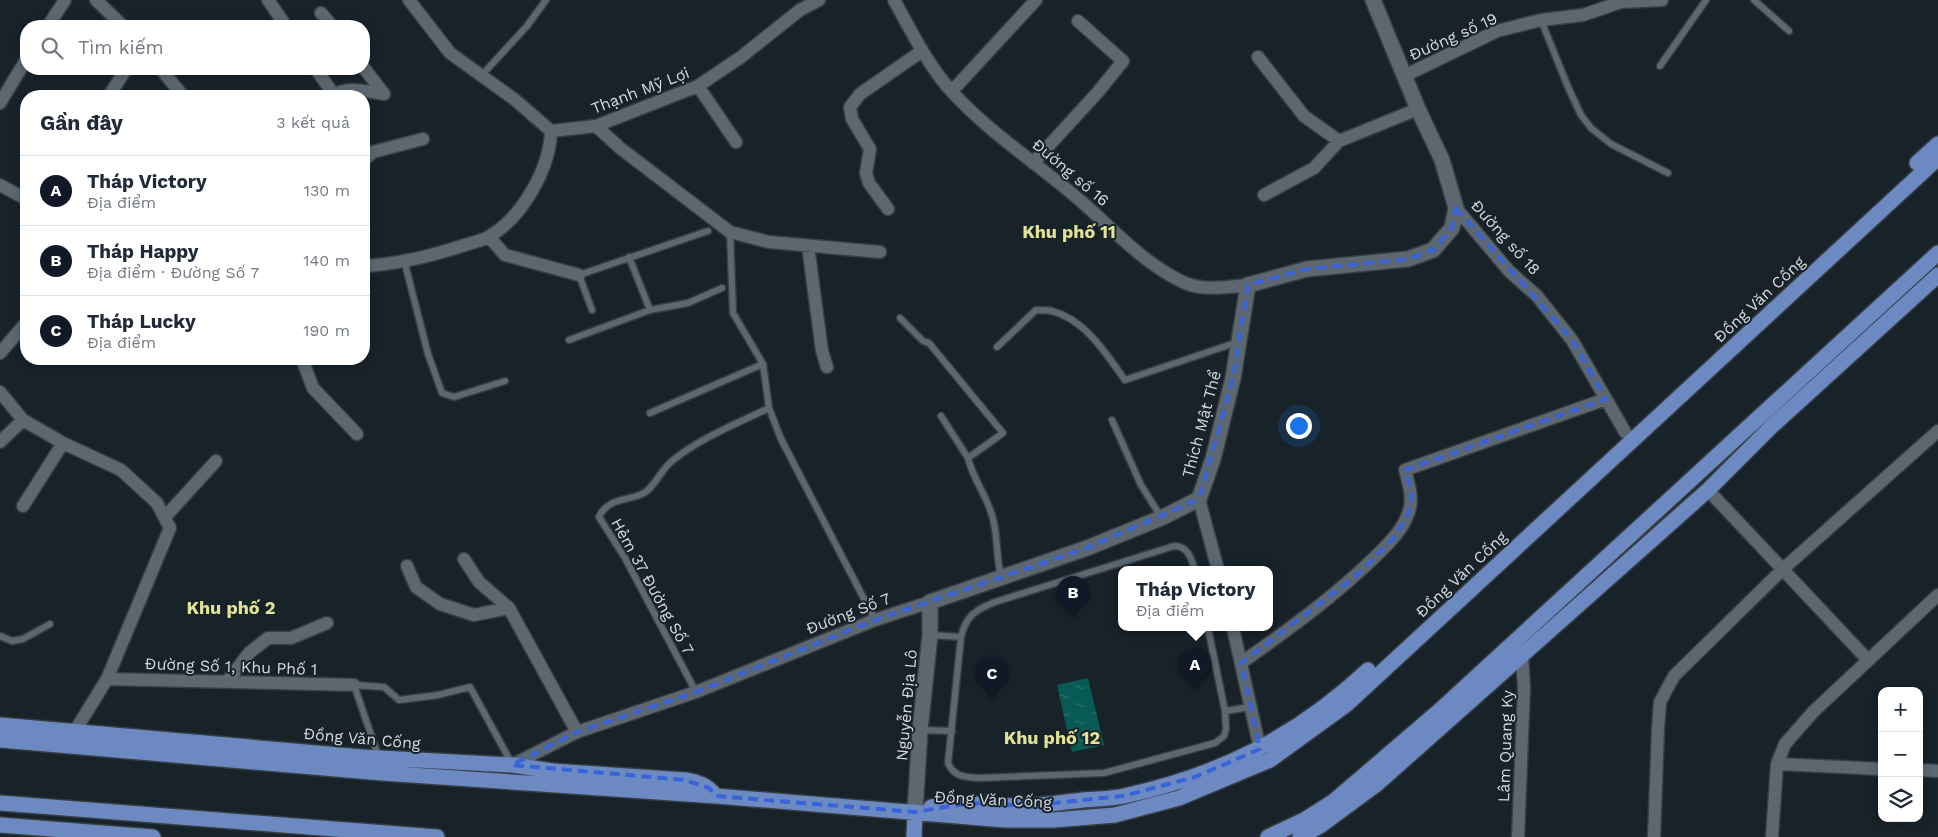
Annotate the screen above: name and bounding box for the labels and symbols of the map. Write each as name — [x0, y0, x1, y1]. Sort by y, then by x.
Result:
street label: Đường số 19 — [1406, 9, 1500, 64]
street label: Thạnh Mỹ Lợi — [588, 63, 692, 118]
street label: Đường số 16 — [1028, 135, 1113, 210]
street label: Đường số 18 — [1467, 196, 1544, 279]
district label: Khu phố 11 — [1022, 221, 1116, 242]
street label: Đồng Văn Cống — [1710, 252, 1809, 346]
street label: Thích Mật Thể — [1178, 368, 1225, 480]
your location — [1286, 413, 1312, 439]
street label: Hẻm 37 Đường Số 7 — [607, 515, 698, 658]
street label: Đồng Văn Cống — [1412, 527, 1511, 621]
pin: B — [1057, 576, 1089, 617]
street label: Đường Số 7 — [803, 589, 893, 638]
district label: Khu phố 2 — [186, 597, 276, 618]
pin: A — [1179, 648, 1211, 689]
street label: Nguyễn Địa Lô — [892, 649, 921, 762]
street label: Đường Số 1, Khu Phố 1 — [144, 654, 317, 679]
pin: C — [976, 657, 1008, 698]
street label: Lâm Quang Ky — [1494, 689, 1517, 802]
street label: Đồng Văn Cống — [303, 724, 422, 753]
district label: Khu phố 12 — [1004, 727, 1100, 748]
street label: Đồng Văn Cống — [934, 787, 1053, 812]

